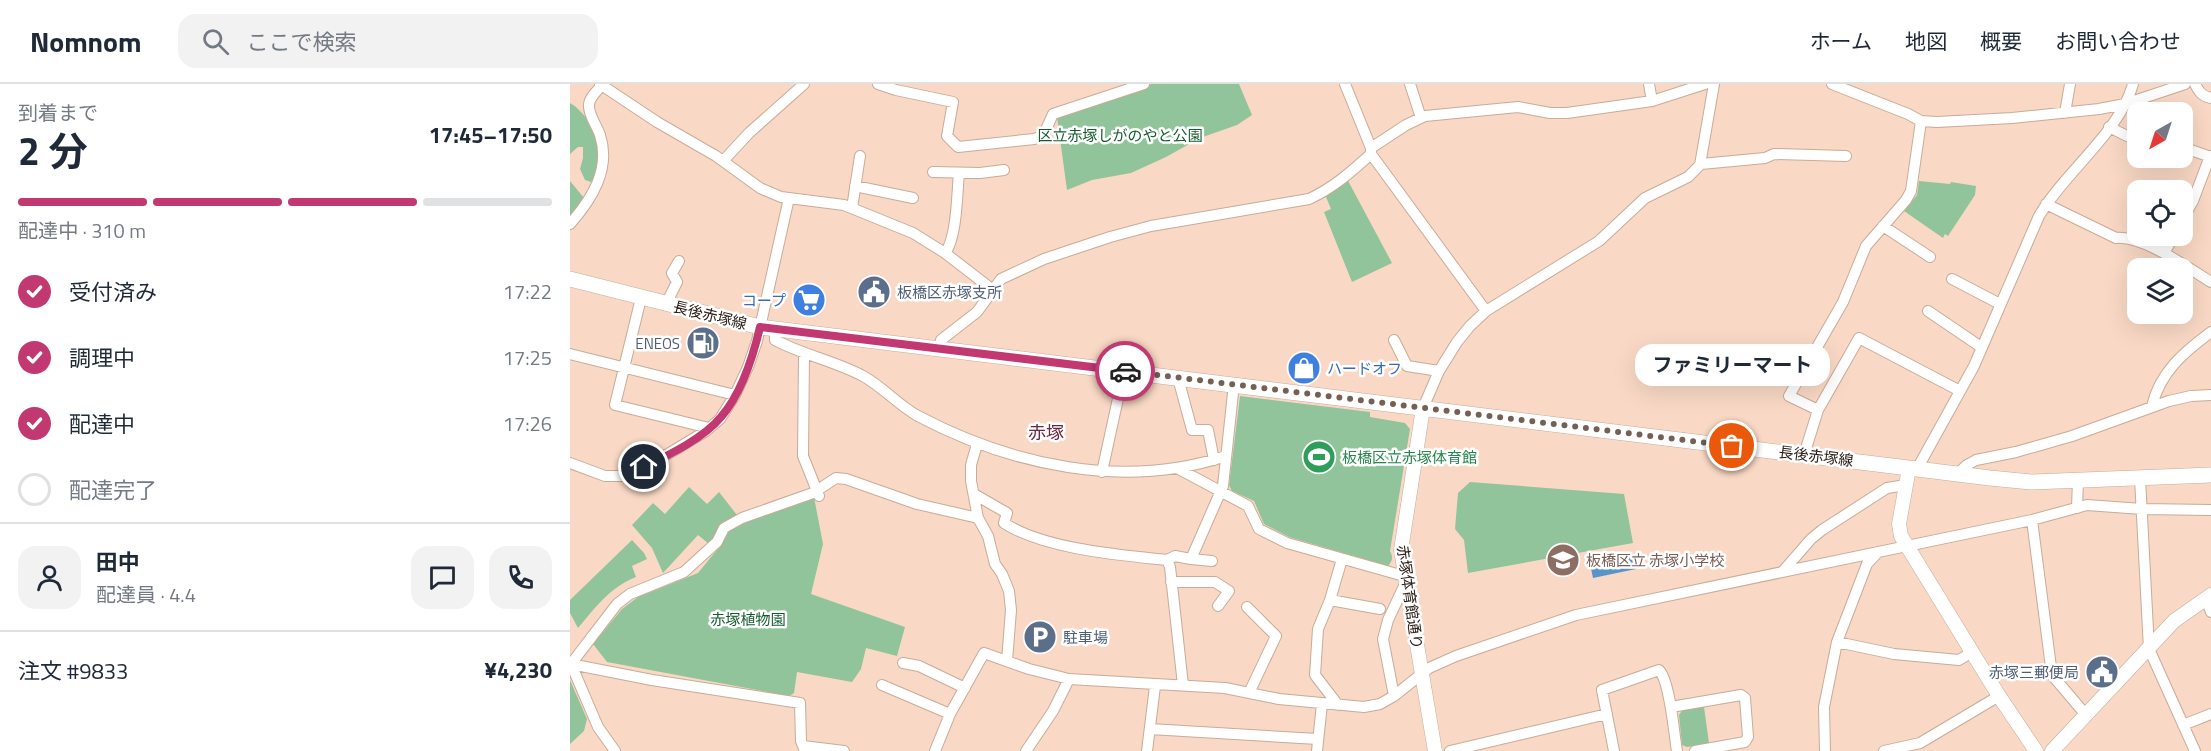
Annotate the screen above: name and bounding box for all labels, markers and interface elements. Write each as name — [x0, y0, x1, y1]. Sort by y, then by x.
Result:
search box — [178, 14, 598, 68]
text: Nomnom — [30, 20, 142, 63]
icon: search — [199, 25, 232, 58]
text: ここで検索 — [247, 25, 357, 59]
text: ホーム — [1810, 25, 1872, 57]
text: 地図 — [1905, 25, 1947, 57]
text: 概要 — [1980, 25, 2022, 57]
text: お問い合わせ — [2055, 25, 2181, 57]
text: 到着まで — [18, 97, 98, 128]
north arrow — [2127, 102, 2193, 168]
map controls — [2127, 102, 2193, 324]
text: 17:45–17:50 — [429, 118, 552, 152]
text: 2 分 — [18, 121, 87, 180]
park label: 区立赤塚しがのやと公園 — [1037, 124, 1203, 147]
button: locate — [2127, 180, 2193, 246]
text: 配達中 · 310 m — [18, 215, 146, 246]
button: layers — [2127, 258, 2193, 324]
public building icon: 板橋区赤塚支所 — [856, 274, 892, 310]
icon: check — [18, 275, 51, 308]
text: 受付済み — [69, 275, 157, 309]
text: 17:22 — [503, 276, 552, 307]
place label: 板橋区赤塚支所 — [897, 281, 1002, 304]
supermarket icon: コープ — [791, 282, 827, 318]
place label: コープ — [742, 289, 786, 312]
street label: 長後赤塚線 — [671, 295, 749, 335]
fuel station icon: ENEOS — [685, 325, 721, 361]
place label: ENEOS — [635, 332, 680, 355]
icon: check — [18, 341, 51, 374]
text: 調理中 — [69, 341, 135, 375]
courier — [1095, 341, 1155, 401]
text: 17:25 — [503, 342, 552, 373]
callout: ファミリーマート — [1634, 344, 1830, 386]
text: ファミリーマート — [1653, 349, 1813, 380]
shop icon: ハードオフ — [1286, 350, 1322, 386]
icon: car — [1109, 355, 1142, 388]
place label: ハードオフ — [1327, 357, 1402, 380]
icon: check — [18, 407, 51, 440]
text: 配達中 — [69, 407, 135, 441]
text: 17:26 — [503, 408, 552, 439]
district label: 赤塚 — [1028, 419, 1064, 446]
pin — [1706, 420, 1757, 471]
icon: bag — [1715, 429, 1748, 462]
sports icon: 板橋区立赤塚体育館 — [1301, 439, 1337, 475]
street label: 長後赤塚線 — [1777, 440, 1855, 472]
pin — [618, 441, 669, 492]
place label: 板橋区立赤塚体育館 — [1342, 446, 1477, 469]
icon: home — [627, 450, 660, 483]
text: 配達完了 — [69, 473, 157, 507]
school or university icon: 板橋区立 赤塚小学校 — [1545, 542, 1581, 578]
street label: 赤塚体育館通り — [1391, 543, 1429, 651]
text: 田中 — [96, 545, 140, 579]
button: person — [18, 546, 81, 609]
button: chat — [411, 546, 474, 609]
button: phone — [489, 546, 552, 609]
place label: 板橋区立 赤塚小学校 — [1586, 549, 1724, 572]
text: 配達員 · 4.4 — [96, 579, 196, 610]
park label: 赤塚植物園 — [710, 608, 786, 631]
parking icon: 駐車場 — [1022, 619, 1058, 655]
place label: 駐車場 — [1063, 626, 1108, 649]
text: ¥4,230 — [485, 653, 552, 687]
text: 注文 #9833 — [18, 654, 128, 688]
public building icon: 赤塚三郵便局 — [2084, 654, 2120, 690]
place label: 赤塚三郵便局 — [1989, 661, 2079, 684]

